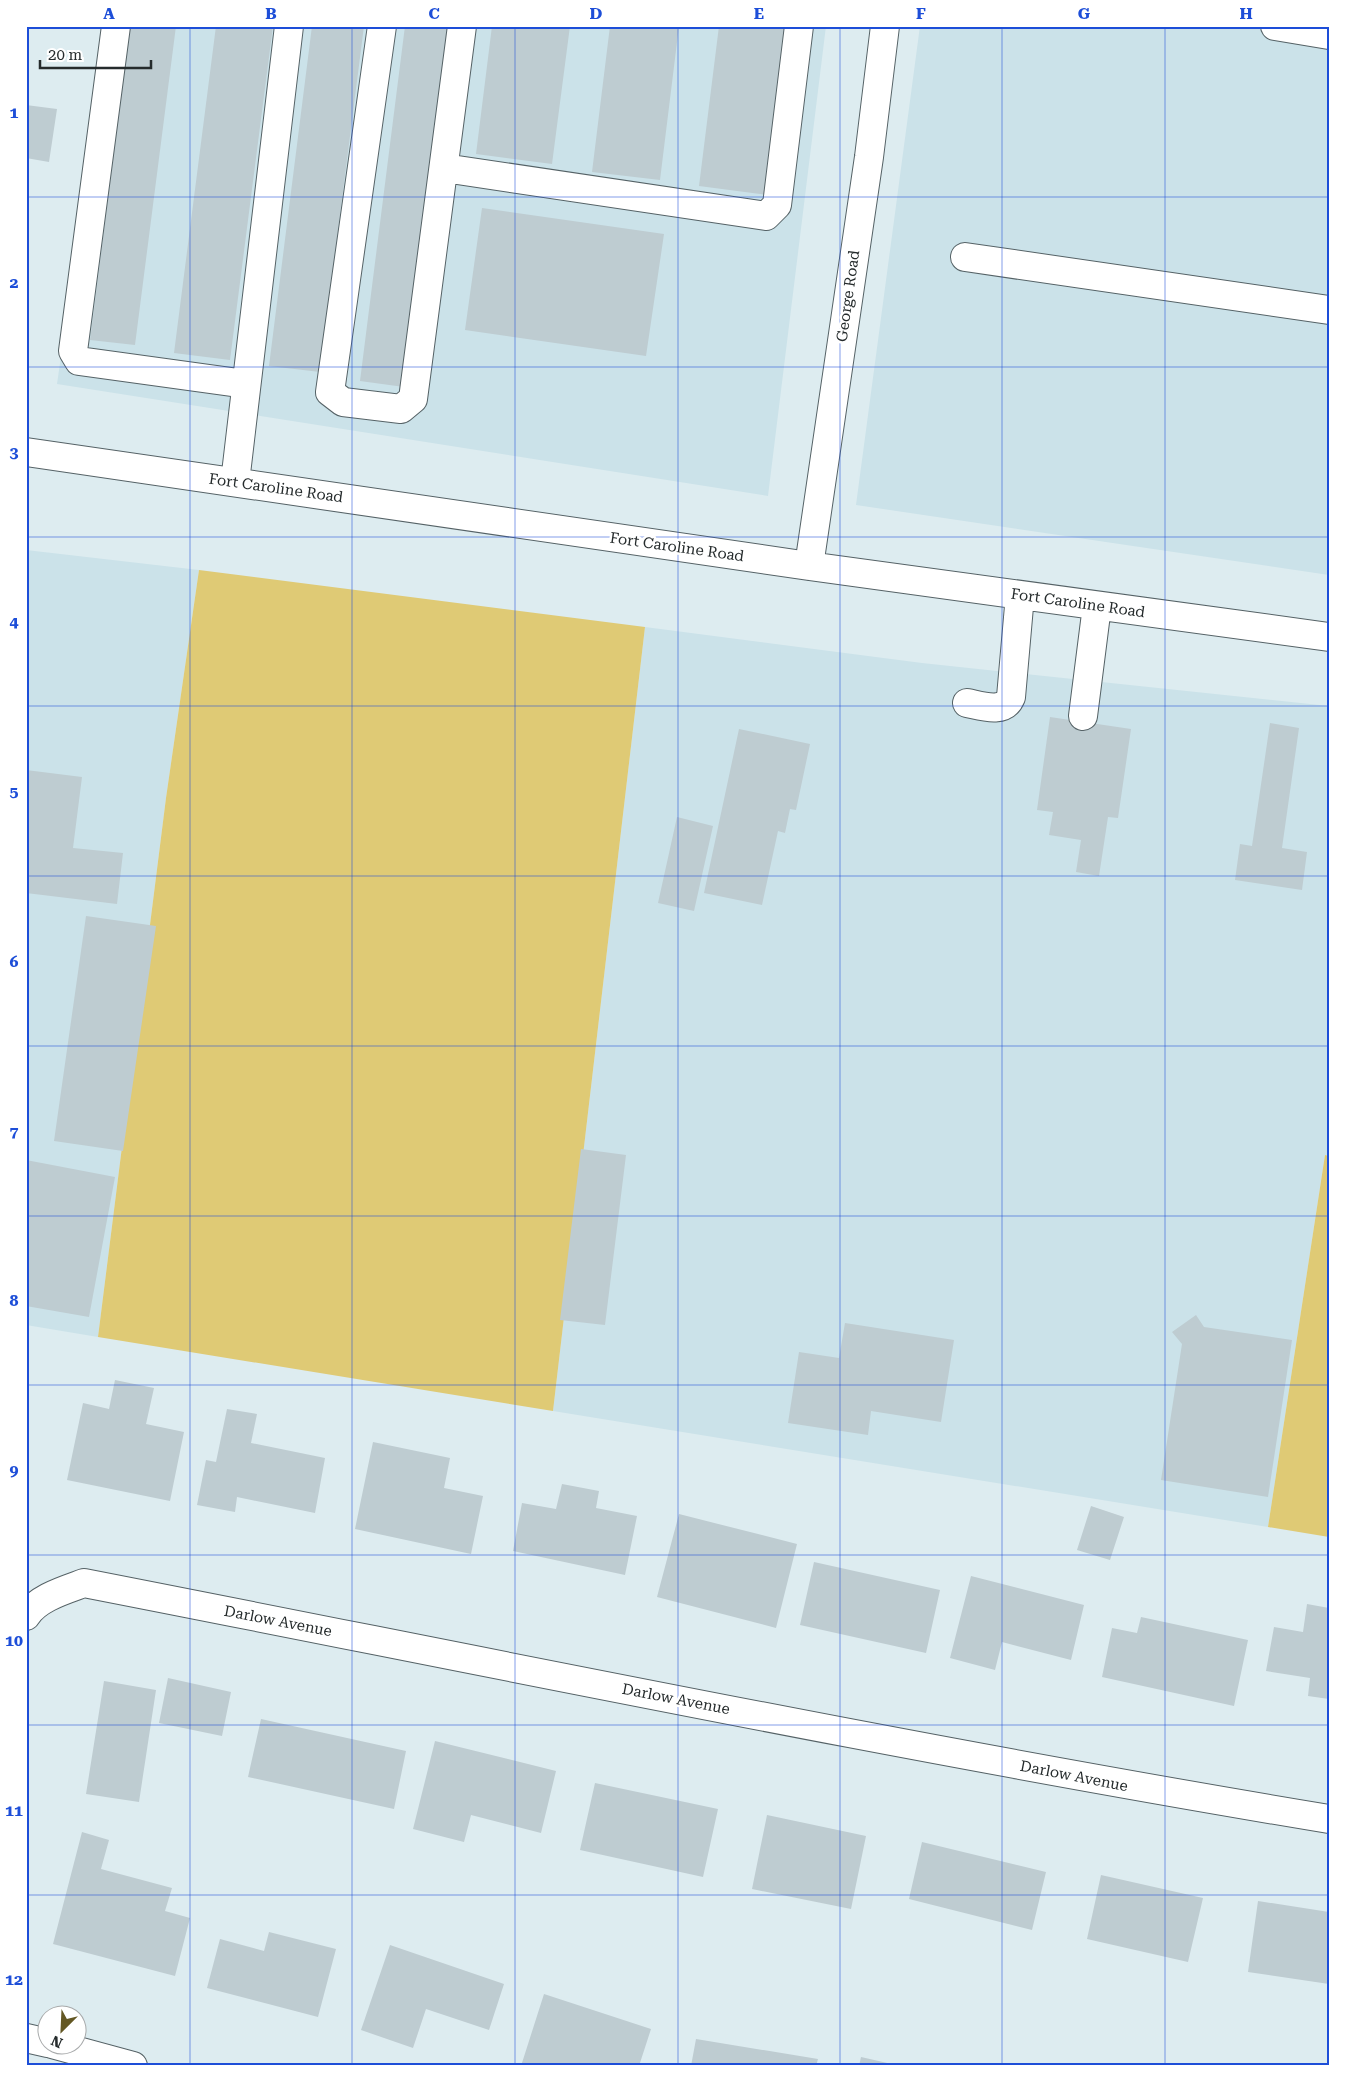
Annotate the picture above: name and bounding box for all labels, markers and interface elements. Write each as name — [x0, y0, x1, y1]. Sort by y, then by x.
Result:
text: A — [103, 4, 115, 23]
text: B — [265, 4, 277, 23]
text: C — [428, 4, 440, 23]
text: D — [590, 4, 603, 23]
text: E — [754, 4, 764, 23]
text: F — [916, 4, 926, 23]
text: G — [1078, 4, 1091, 23]
text: H — [1239, 4, 1253, 23]
scale bar — [40, 38, 151, 70]
text: 20 m — [48, 46, 83, 64]
text: 1 — [10, 103, 19, 122]
street label: George Road — [833, 249, 863, 343]
text: 2 — [10, 273, 19, 292]
text: 3 — [10, 443, 19, 462]
street label: Fort Caroline Road — [208, 470, 345, 506]
street label: Fort Caroline Road — [609, 529, 746, 565]
street label: Fort Caroline Road — [1010, 585, 1147, 621]
text: 4 — [10, 612, 19, 631]
text: 5 — [10, 782, 19, 801]
text: 6 — [10, 952, 19, 971]
text: 7 — [10, 1122, 19, 1141]
text: 8 — [10, 1291, 19, 1310]
text: 9 — [10, 1461, 19, 1480]
street label: Darlow Avenue — [223, 1602, 333, 1640]
text: 10 — [5, 1631, 23, 1650]
street label: Darlow Avenue — [621, 1680, 731, 1718]
street label: Darlow Avenue — [1019, 1757, 1129, 1795]
text: 11 — [5, 1801, 23, 1820]
text: 12 — [5, 1970, 23, 1989]
north arrow — [38, 2004, 88, 2054]
text: N — [48, 2032, 65, 2051]

